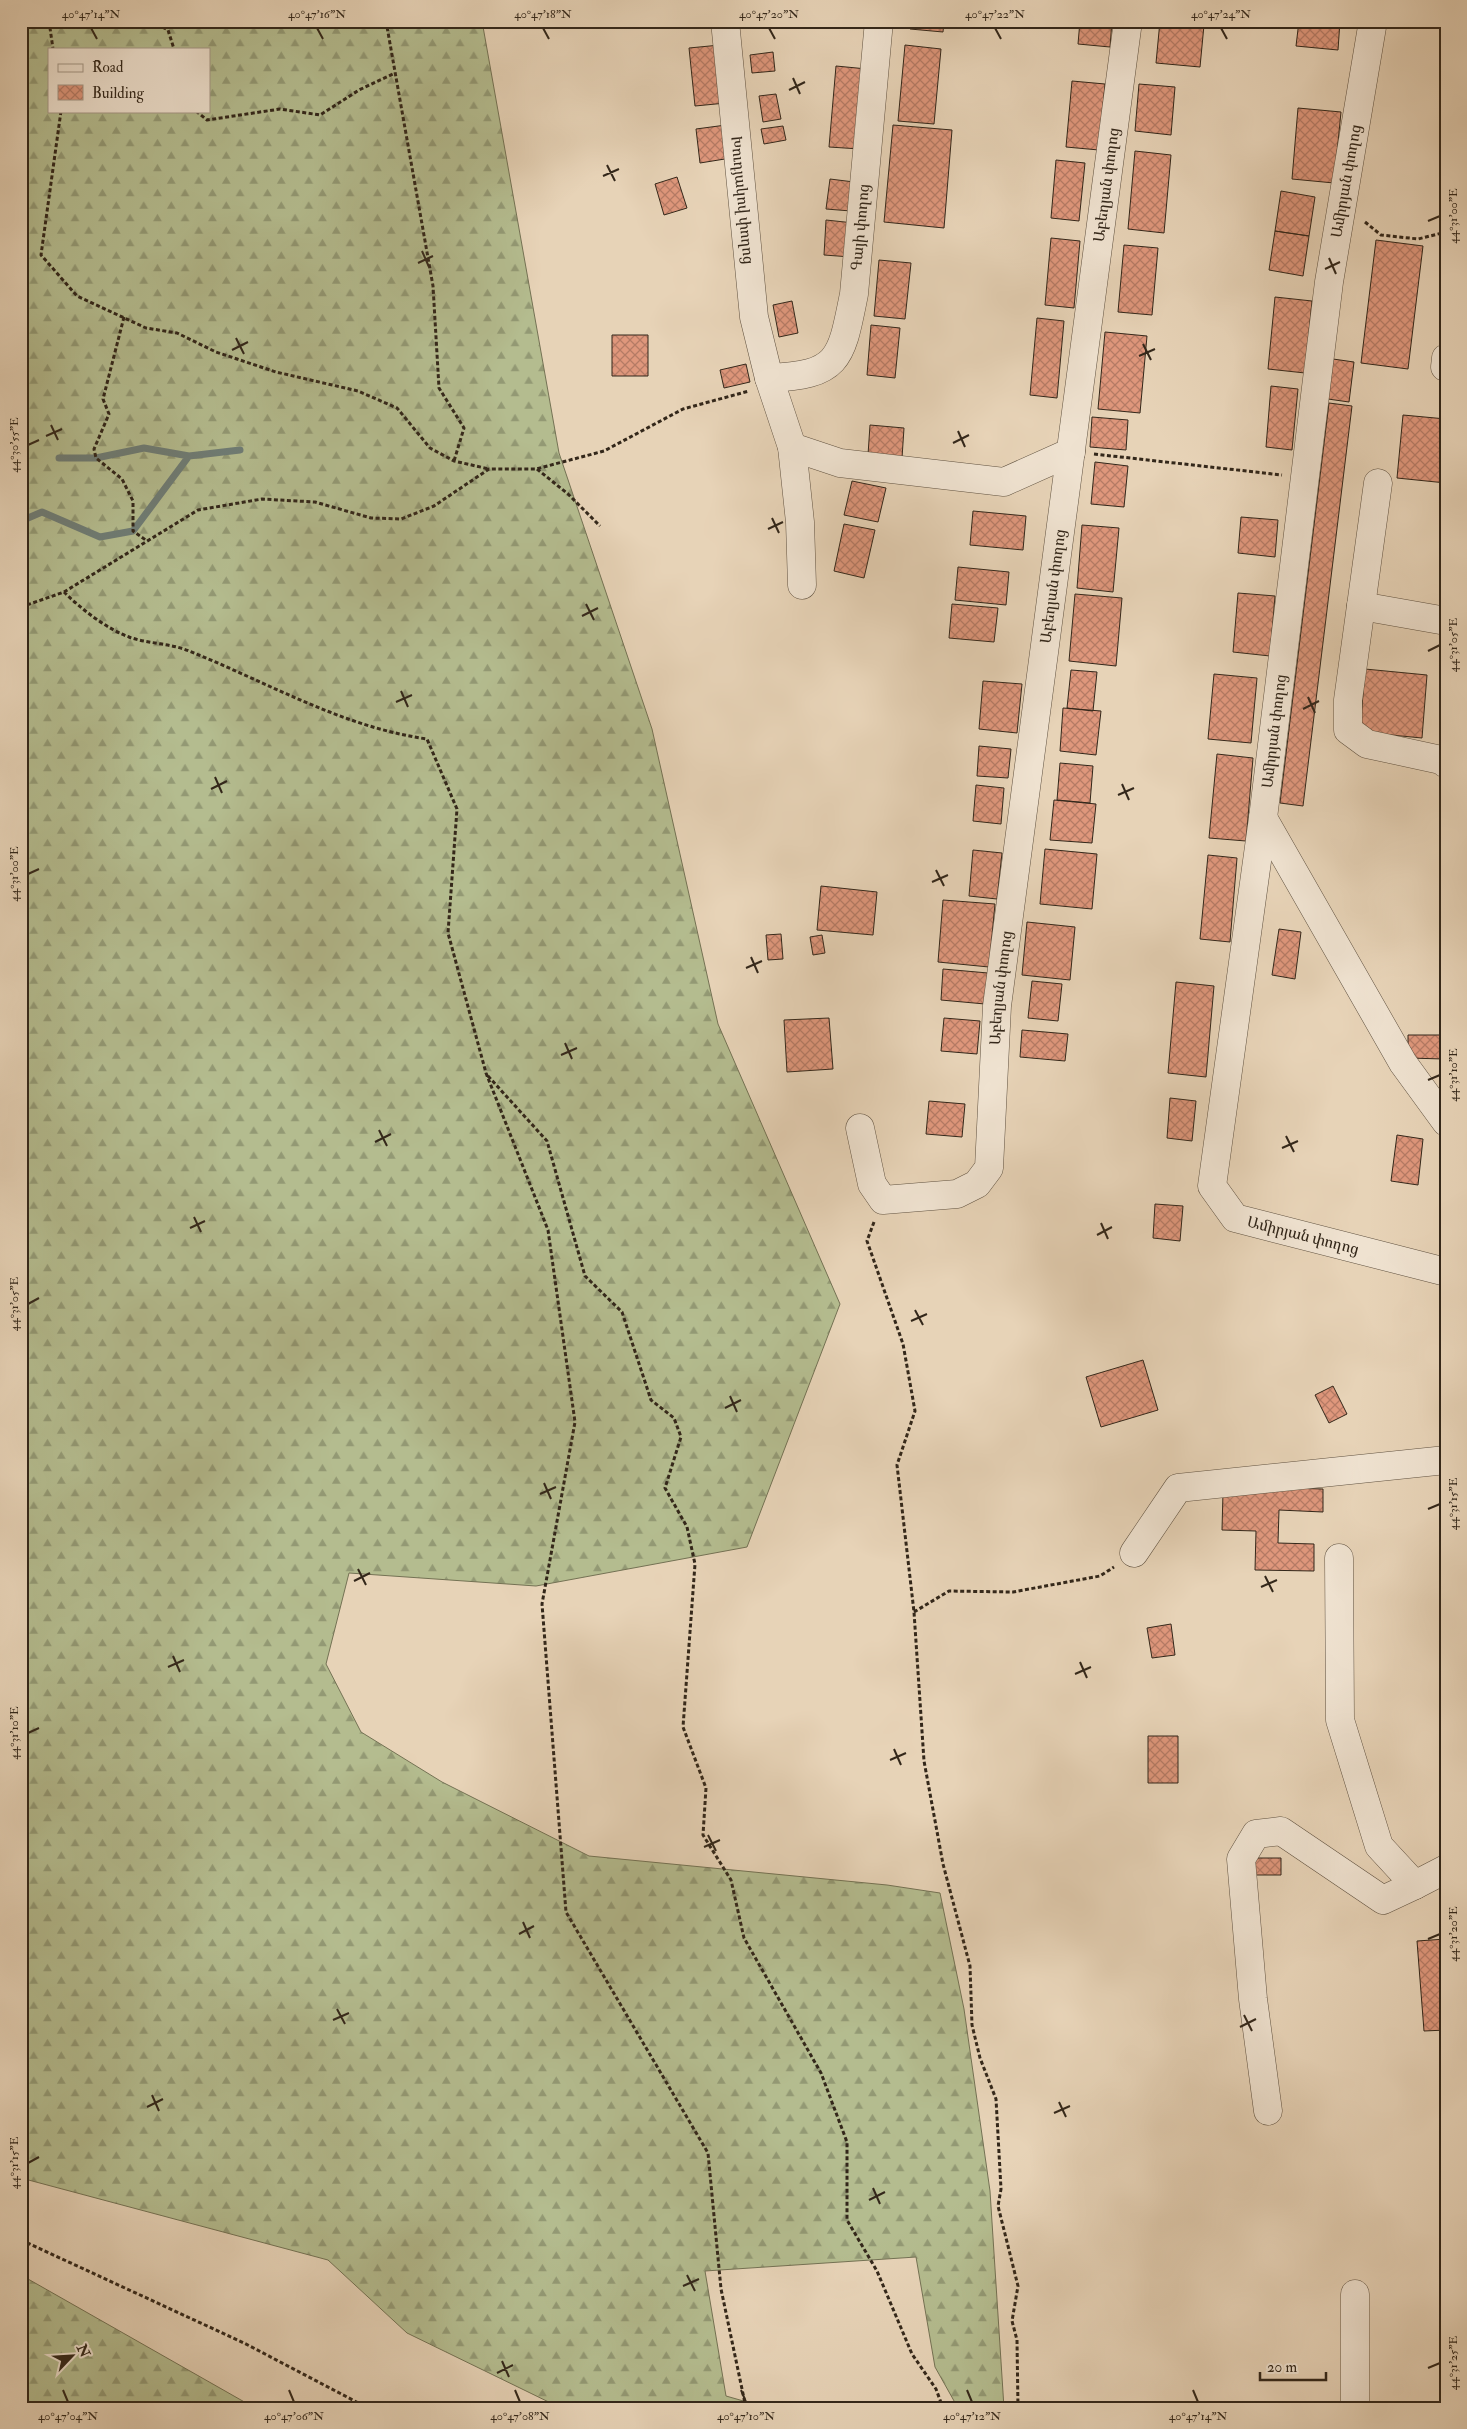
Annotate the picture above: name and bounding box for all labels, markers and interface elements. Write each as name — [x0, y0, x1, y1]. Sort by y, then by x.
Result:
text: 40°47'14"N — [62, 7, 120, 22]
text: 40°47'16"N — [288, 7, 346, 22]
text: 40°47'18"N — [514, 7, 572, 22]
text: 40°47'20"N — [739, 7, 799, 22]
text: 40°47'22"N — [965, 7, 1025, 22]
text: 40°47'24"N — [1191, 7, 1251, 22]
legend — [48, 48, 210, 112]
text: Road — [92, 58, 124, 77]
text: Building — [92, 84, 144, 103]
street label: Ամիրյան փողոց — [1327, 123, 1366, 239]
street label: Աբեղյան փողոց — [1090, 126, 1124, 243]
street label: Խուդյակով փողոց — [726, 135, 758, 265]
street label: Գայի փողոց — [847, 183, 874, 271]
text: 44°31'00"E — [1446, 188, 1461, 244]
text: 44°30'55"E — [7, 417, 22, 473]
street label: Աբեղյան փողոց — [1036, 528, 1070, 645]
text: 44°31'05"E — [1446, 617, 1461, 672]
street label: Ամիրյան փողոց — [1258, 673, 1291, 789]
text: 44°31'00"E — [7, 846, 22, 902]
street label: Աբեղյան փողոց — [986, 929, 1017, 1046]
text: 44°31'10"E — [1446, 1048, 1461, 1102]
street label: Ամիրյան փողոց — [1245, 1213, 1361, 1259]
text: 44°31'05"E — [7, 1276, 22, 1331]
text: 44°31'15"E — [1446, 1477, 1461, 1530]
text: 44°31'10"E — [7, 1706, 22, 1760]
text: 44°31'20"E — [1446, 1906, 1461, 1962]
text: 44°31'15"E — [7, 2136, 22, 2189]
north arrow — [48, 2332, 98, 2382]
text: 44°31'25"E — [1446, 2335, 1461, 2390]
text: N — [73, 2341, 94, 2360]
scale bar — [1260, 2349, 1326, 2381]
text: 20 m — [1267, 2358, 1297, 2377]
text: 40°47'04"N — [38, 2409, 98, 2424]
text: 40°47'06"N — [264, 2409, 324, 2424]
text: 40°47'08"N — [490, 2409, 550, 2424]
text: 40°47'10"N — [717, 2409, 775, 2424]
text: 40°47'12"N — [943, 2409, 1001, 2424]
text: 40°47'14"N — [1169, 2409, 1227, 2424]

